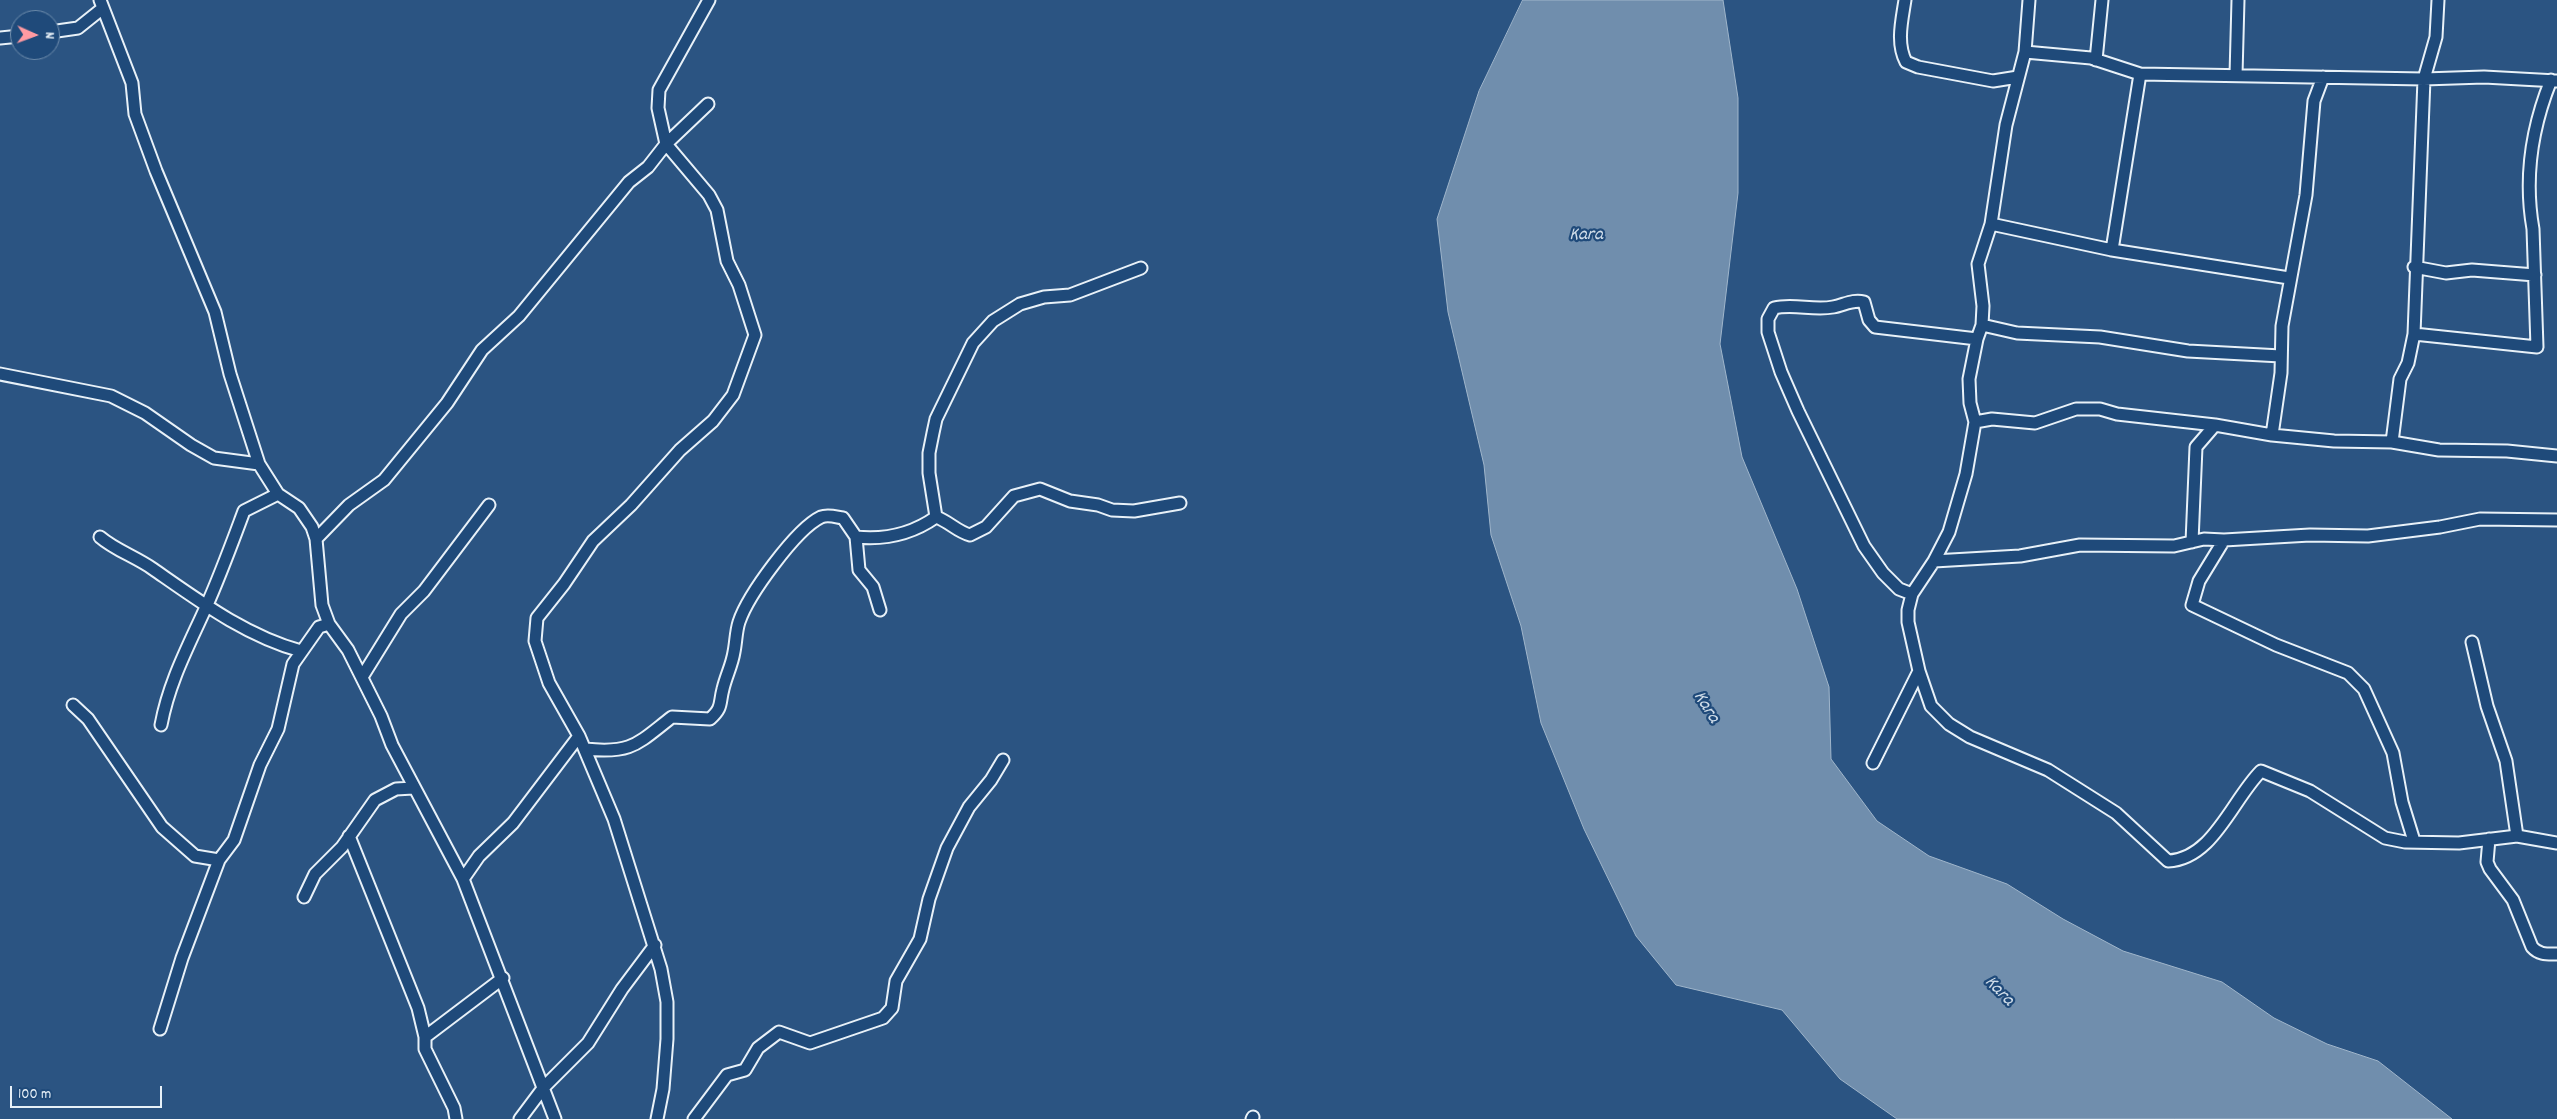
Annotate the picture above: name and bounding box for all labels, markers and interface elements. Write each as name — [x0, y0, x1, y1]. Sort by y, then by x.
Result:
north arrow — [10, 10, 60, 60]
text: N — [39, 32, 59, 39]
water label: Kara — [1569, 225, 1603, 247]
water label: Kara — [1686, 688, 1724, 728]
water label: Kara — [1978, 972, 2018, 1012]
scale bar — [12, 1076, 165, 1108]
text: 100 m — [18, 1084, 51, 1106]

